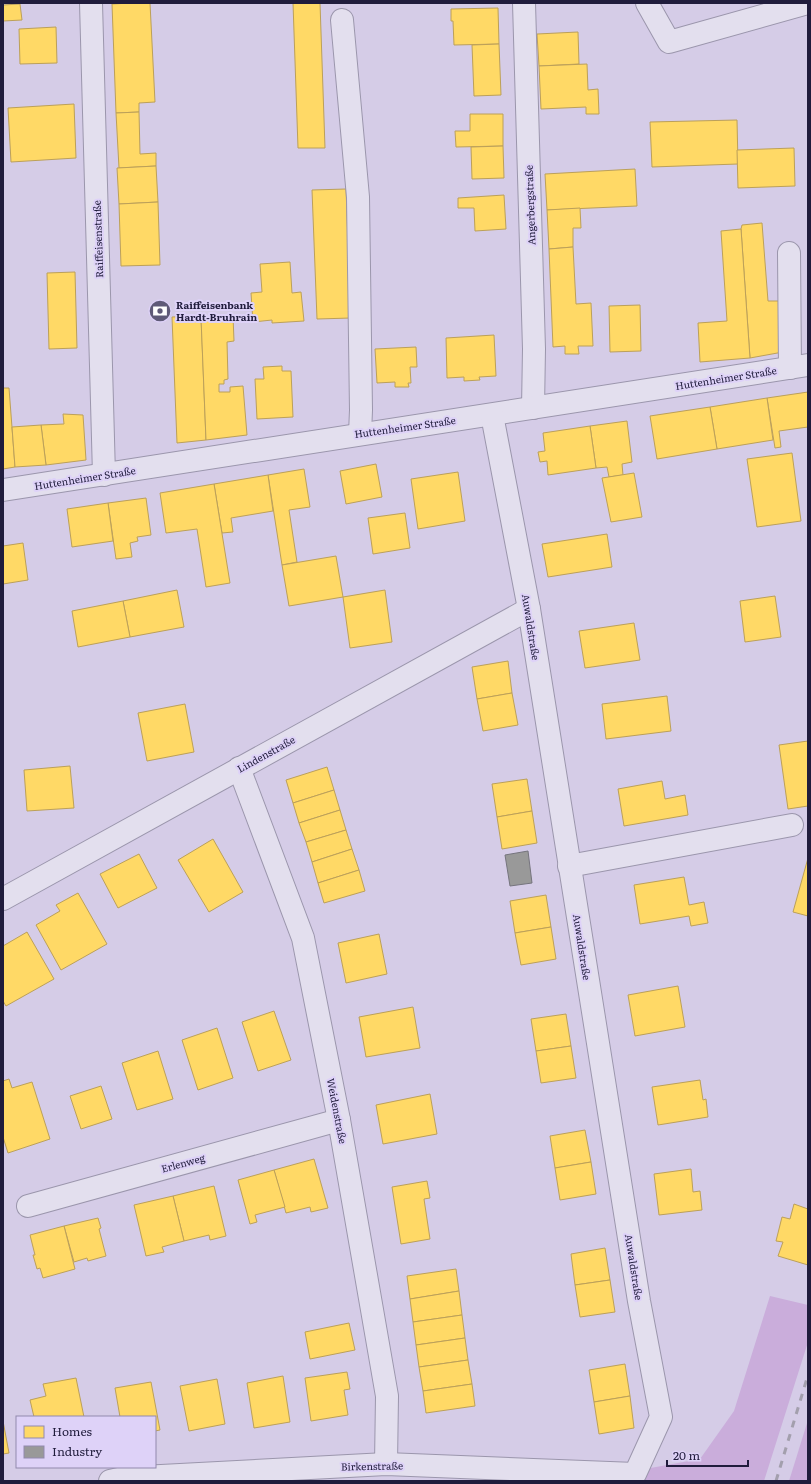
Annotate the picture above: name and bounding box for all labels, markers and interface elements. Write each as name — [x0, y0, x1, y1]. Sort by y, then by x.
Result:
street label: Angerbergstraße — [521, 165, 538, 245]
street label: Raiffeisenstraße — [89, 200, 106, 278]
place label: Raiffeisenbank Hardt-Bruhrain — [176, 297, 257, 324]
bank icon: Raiffeisenbank Hardt-Bruhrain — [147, 298, 173, 324]
street label: Huttenheimer Straße — [674, 362, 778, 393]
street label: Huttenheimer Straße — [353, 412, 457, 441]
street label: Huttenheimer Straße — [33, 462, 137, 493]
street label: Auwaldstraße — [519, 593, 544, 661]
street label: Lindenstraße — [234, 731, 297, 776]
street label: Auwaldstraße — [570, 913, 595, 981]
street label: Weidenstraße — [324, 1077, 351, 1145]
street label: Erlenweg — [159, 1149, 207, 1176]
street label: Auwaldstraße — [622, 1233, 647, 1301]
legend — [16, 1416, 156, 1468]
text: Homes — [52, 1422, 92, 1440]
text: Industry — [52, 1442, 102, 1460]
scale bar — [667, 1442, 748, 1468]
text: 20 m — [673, 1446, 700, 1464]
street label: Birkenstraße — [341, 1457, 403, 1474]

